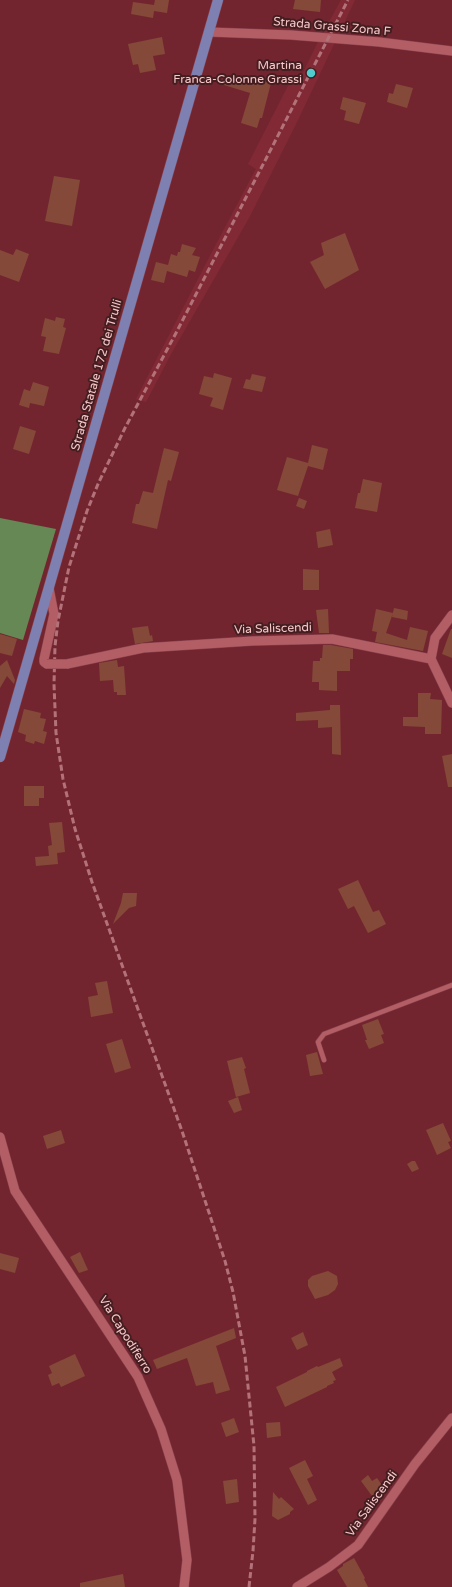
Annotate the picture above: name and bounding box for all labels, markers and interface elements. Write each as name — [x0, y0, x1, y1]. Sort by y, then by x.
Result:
street label: Strada Grassi Zona F — [273, 15, 391, 39]
place label: Martina Franca-Colonne Grassi — [173, 59, 302, 87]
marker: Martina Franca-Colonne Grassi — [305, 67, 317, 79]
street label: Strada Statale 172 dei Trulli — [68, 298, 126, 452]
street label: Via Saliscendi — [234, 620, 312, 638]
street label: Via Capodiferro — [95, 1293, 155, 1377]
street label: Via Saliscendi — [343, 1468, 401, 1540]

